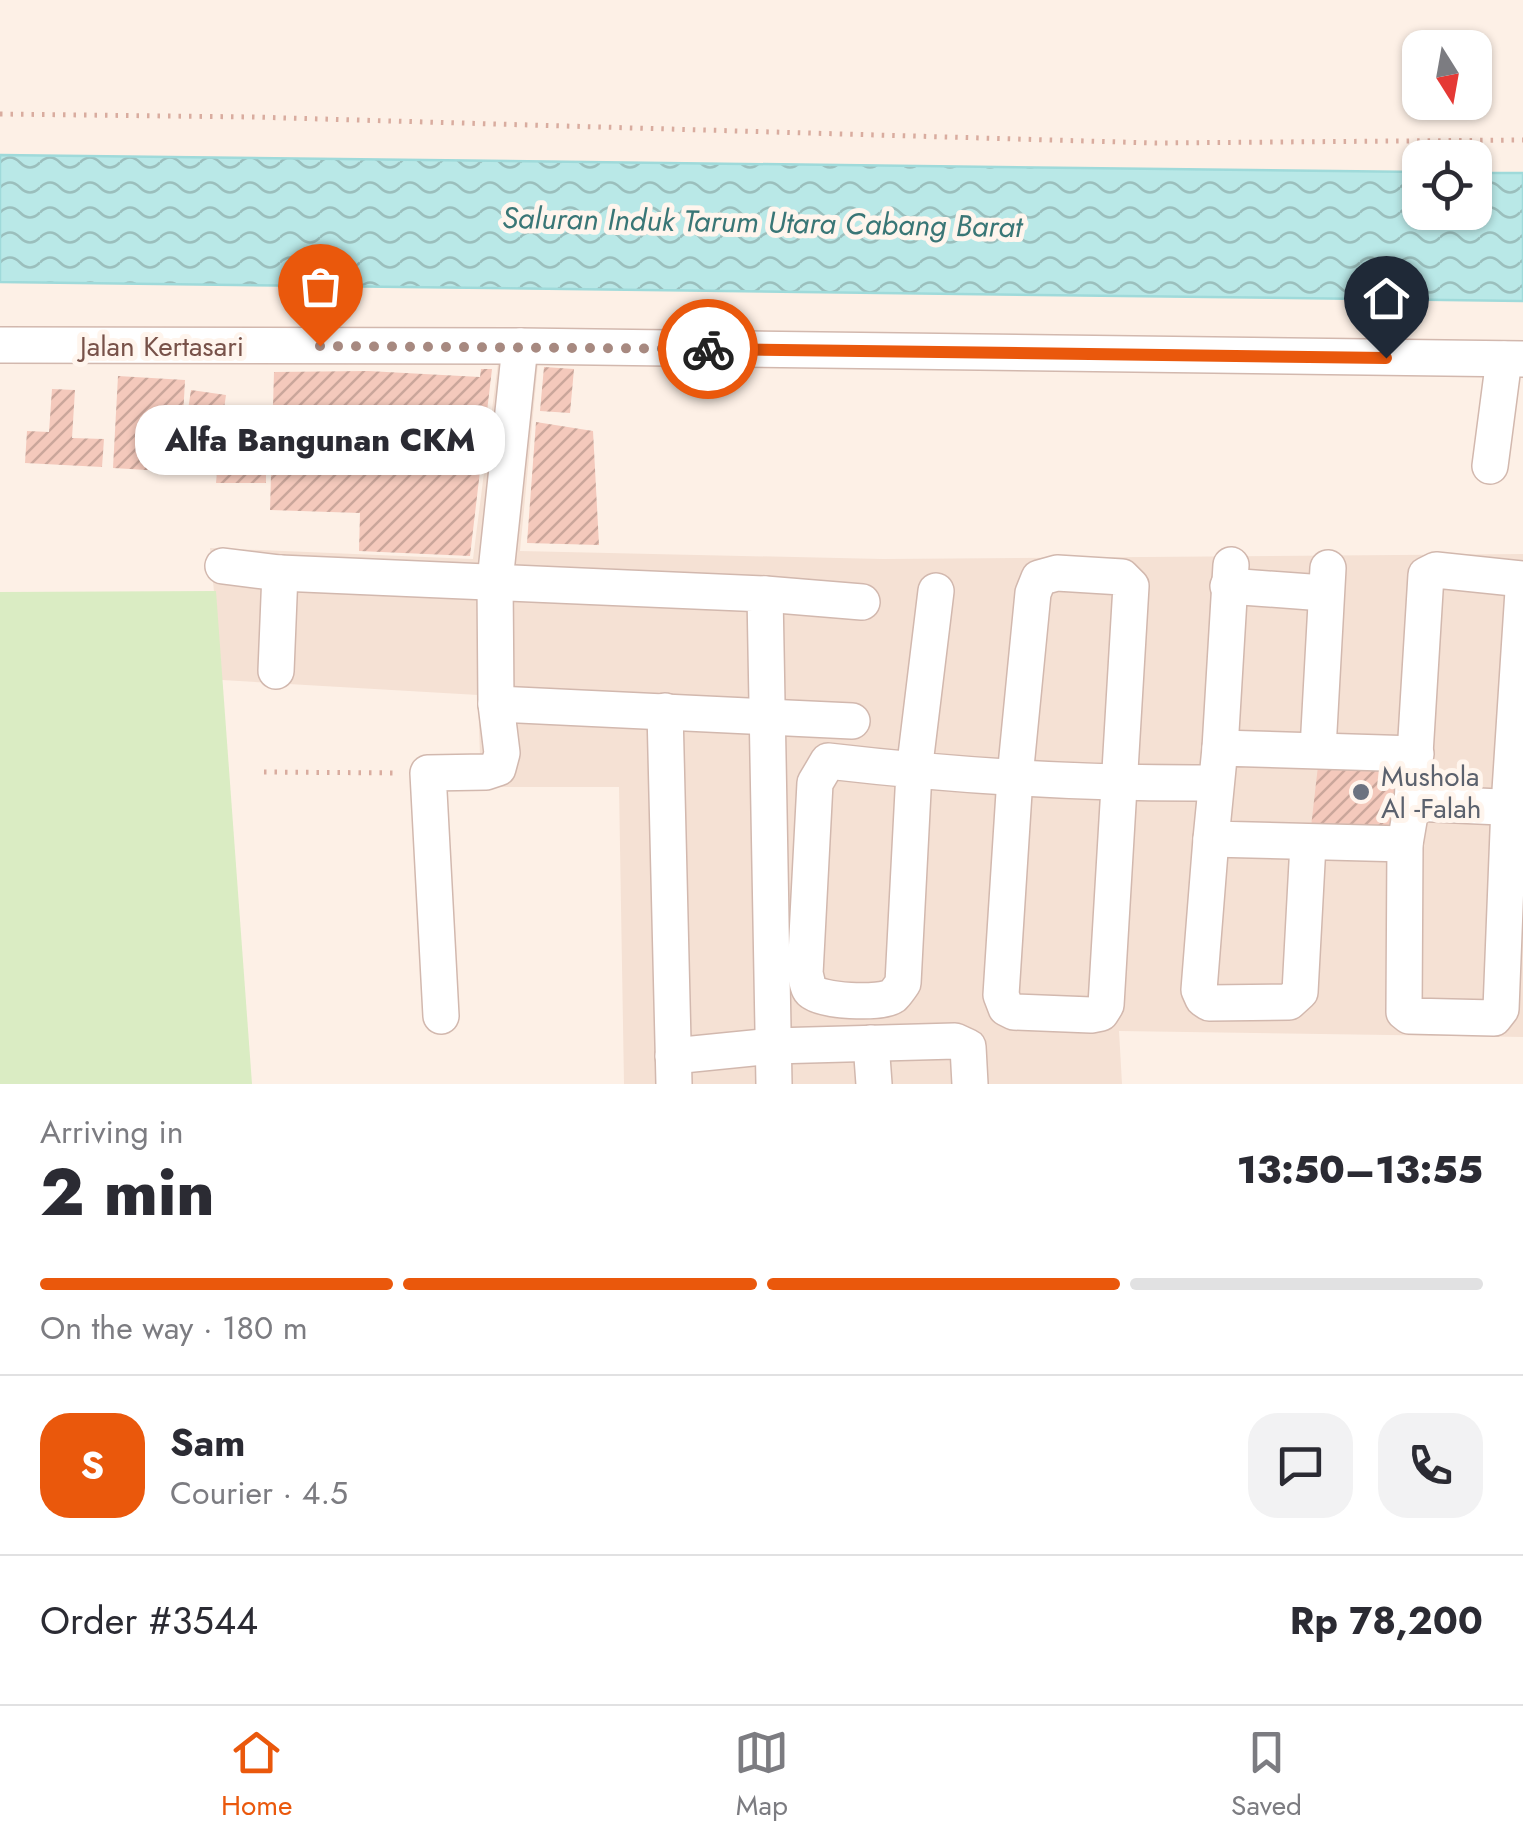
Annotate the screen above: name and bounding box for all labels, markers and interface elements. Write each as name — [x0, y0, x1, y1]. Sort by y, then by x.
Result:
north arrow — [1402, 30, 1492, 120]
map controls — [1402, 30, 1492, 230]
button: locate — [1402, 140, 1492, 230]
water label: Saluran Induk Tarum Utara Cabang Barat — [502, 196, 1024, 248]
pin — [278, 244, 363, 347]
pin — [1344, 256, 1429, 359]
icon: bag — [293, 259, 348, 314]
icon: home — [1359, 271, 1414, 326]
courier — [658, 299, 758, 399]
icon: bike — [681, 322, 736, 377]
street label: Jalan Kertasari — [76, 326, 244, 367]
callout: Alfa Bangunan CKM — [135, 406, 505, 476]
text: Alfa Bangunan CKM — [165, 417, 475, 463]
place label: Mushola Al -Falah — [1381, 756, 1481, 829]
marker: Mushola Al -Falah — [1350, 781, 1372, 803]
text: Arriving in — [40, 1109, 184, 1155]
text: 13:50–13:55 — [1237, 1142, 1483, 1197]
text: 2 min — [40, 1145, 215, 1239]
text: On the way · 180 m — [40, 1305, 308, 1351]
button: chat — [1248, 1413, 1353, 1518]
button: phone — [1378, 1413, 1483, 1518]
text: Sam — [170, 1415, 245, 1470]
text: S — [81, 1438, 104, 1493]
text: Courier · 4.5 — [170, 1470, 348, 1516]
text: Order #3544 — [40, 1593, 258, 1648]
text: Rp 78,200 — [1290, 1593, 1483, 1648]
tab: Home — [221, 1725, 292, 1826]
tab: Map — [734, 1725, 789, 1826]
tab: Saved — [1231, 1725, 1302, 1826]

